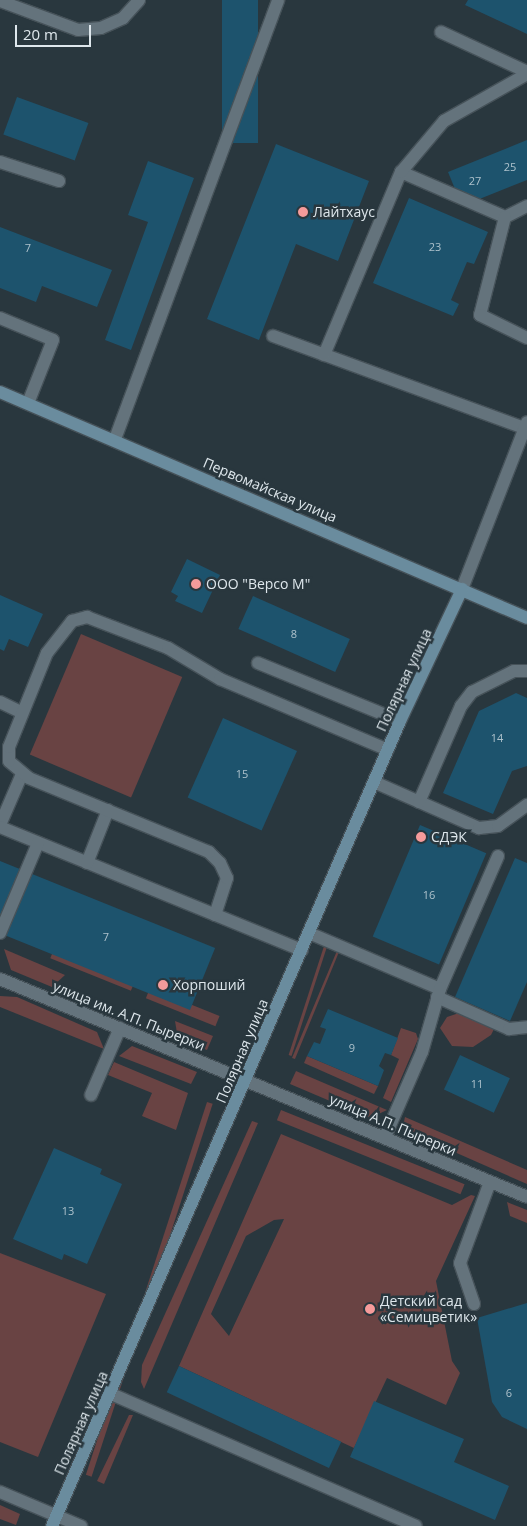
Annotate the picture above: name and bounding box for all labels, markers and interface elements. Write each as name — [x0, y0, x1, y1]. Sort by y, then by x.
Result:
scale bar — [18, 15, 94, 47]
text: 20 m — [23, 24, 58, 44]
house number: 25 — [504, 160, 516, 174]
house number: 27 — [469, 174, 481, 188]
place label: Лайтхаус — [313, 204, 375, 220]
marker: Лайтхаус — [297, 206, 309, 218]
house number: 23 — [429, 240, 441, 254]
house number: 7 — [25, 241, 31, 255]
street label: Первомайская улица — [201, 454, 339, 526]
place label: ООО "Версо М" — [206, 576, 310, 592]
marker: ООО "Версо М" — [190, 578, 202, 590]
street label: Полярная улица — [373, 626, 435, 734]
house number: 8 — [291, 627, 297, 641]
house number: 14 — [491, 731, 503, 745]
house number: 15 — [236, 767, 248, 781]
place label: СДЭК — [431, 829, 467, 845]
marker: СДЭК — [415, 831, 427, 843]
house number: 16 — [423, 888, 435, 902]
house number: 7 — [103, 930, 109, 944]
place label: Хорпоший — [173, 977, 245, 993]
street label: улица им. А.П. Пырерки — [50, 978, 208, 1054]
marker: Хорпоший — [157, 979, 169, 991]
street label: Полярная улица — [212, 996, 272, 1106]
house number: 9 — [349, 1041, 355, 1055]
house number: 11 — [471, 1077, 483, 1091]
street label: улица А.П. Пырерки — [327, 1091, 459, 1159]
house number: 13 — [62, 1204, 74, 1218]
place label: Детский сад «Семицветик» — [380, 1293, 477, 1325]
marker: Детский сад «Семицветик» — [364, 1303, 376, 1315]
street label: Полярная улица — [51, 1369, 111, 1477]
house number: 6 — [506, 1386, 512, 1400]

